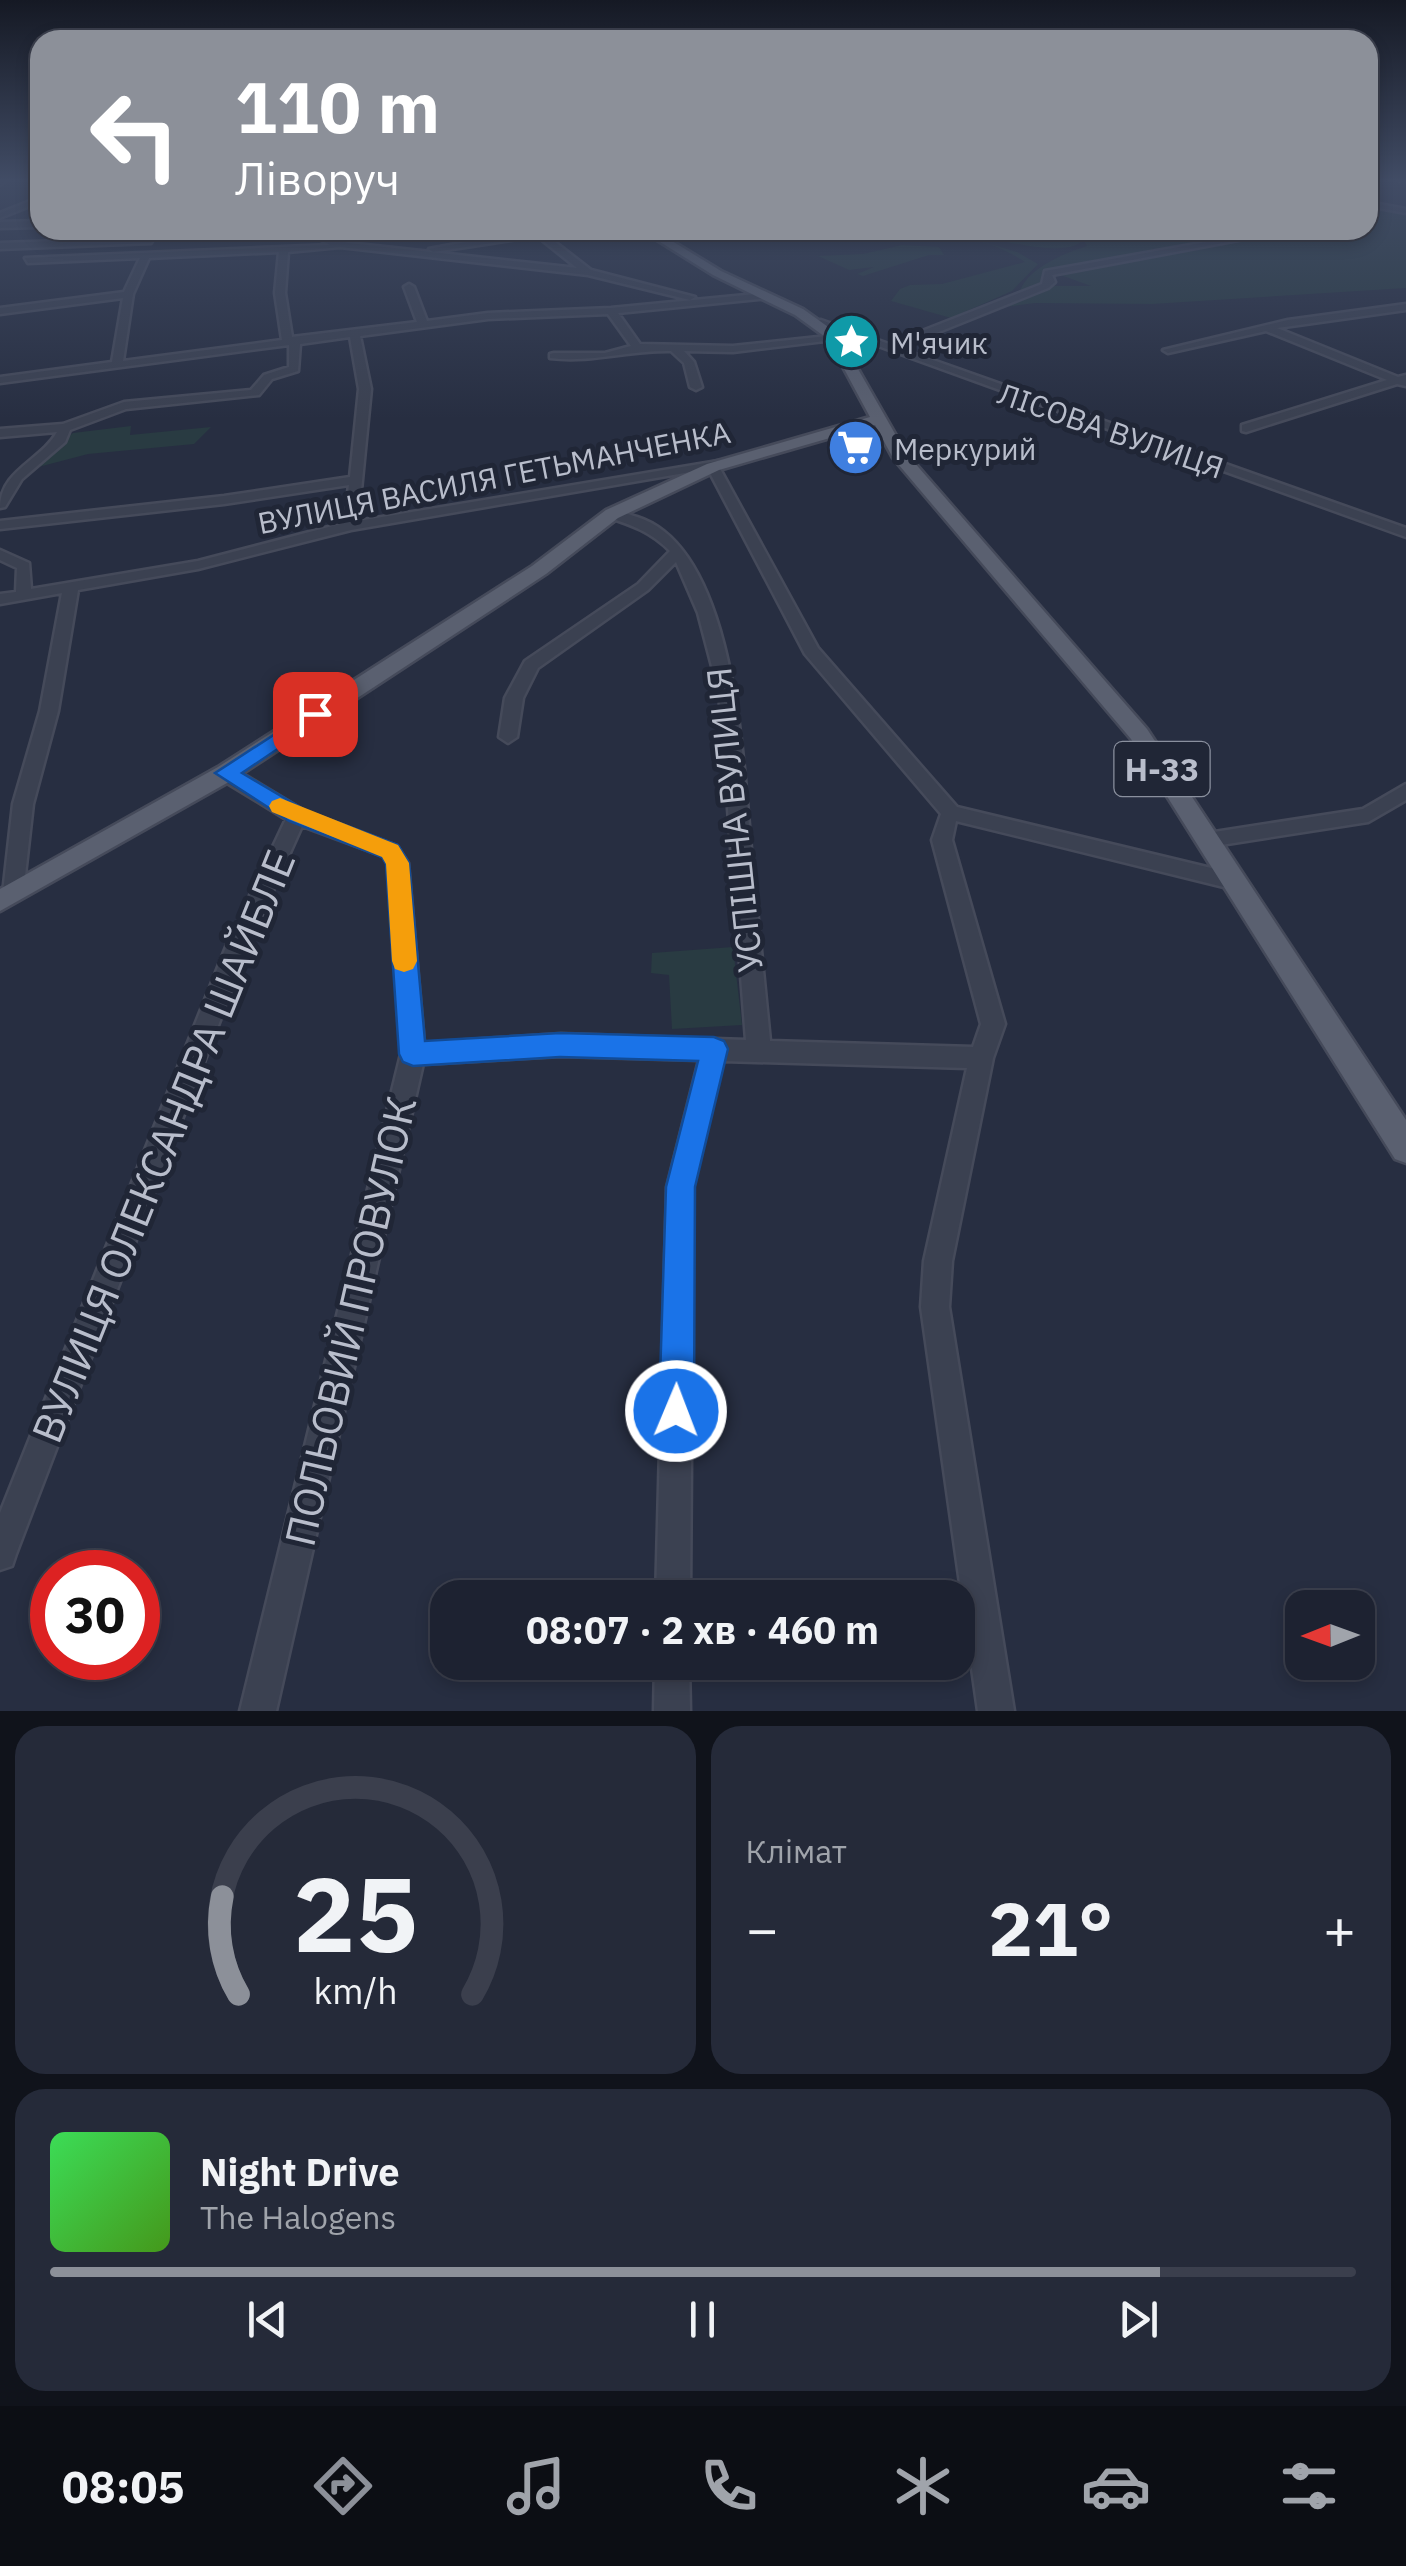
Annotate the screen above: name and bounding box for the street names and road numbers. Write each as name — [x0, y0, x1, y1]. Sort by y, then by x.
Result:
street label: ЛІСОВА ВУЛИЦЯ — [993, 373, 1229, 487]
street label: ВУЛИЦЯ ВАСИЛЯ ГЕТЬМАНЧЕНКА — [254, 412, 734, 542]
street label: УСПІШНА ВУЛИЦЯ — [695, 665, 773, 975]
road number: Н-33 — [1114, 742, 1210, 796]
street label: ВУЛИЦЯ ОЛЕКСАНДРА ШАЙБЛЕ — [19, 842, 307, 1450]
street label: ПОЛЬОВИЙ ПРОВУЛОК — [271, 1091, 429, 1551]

